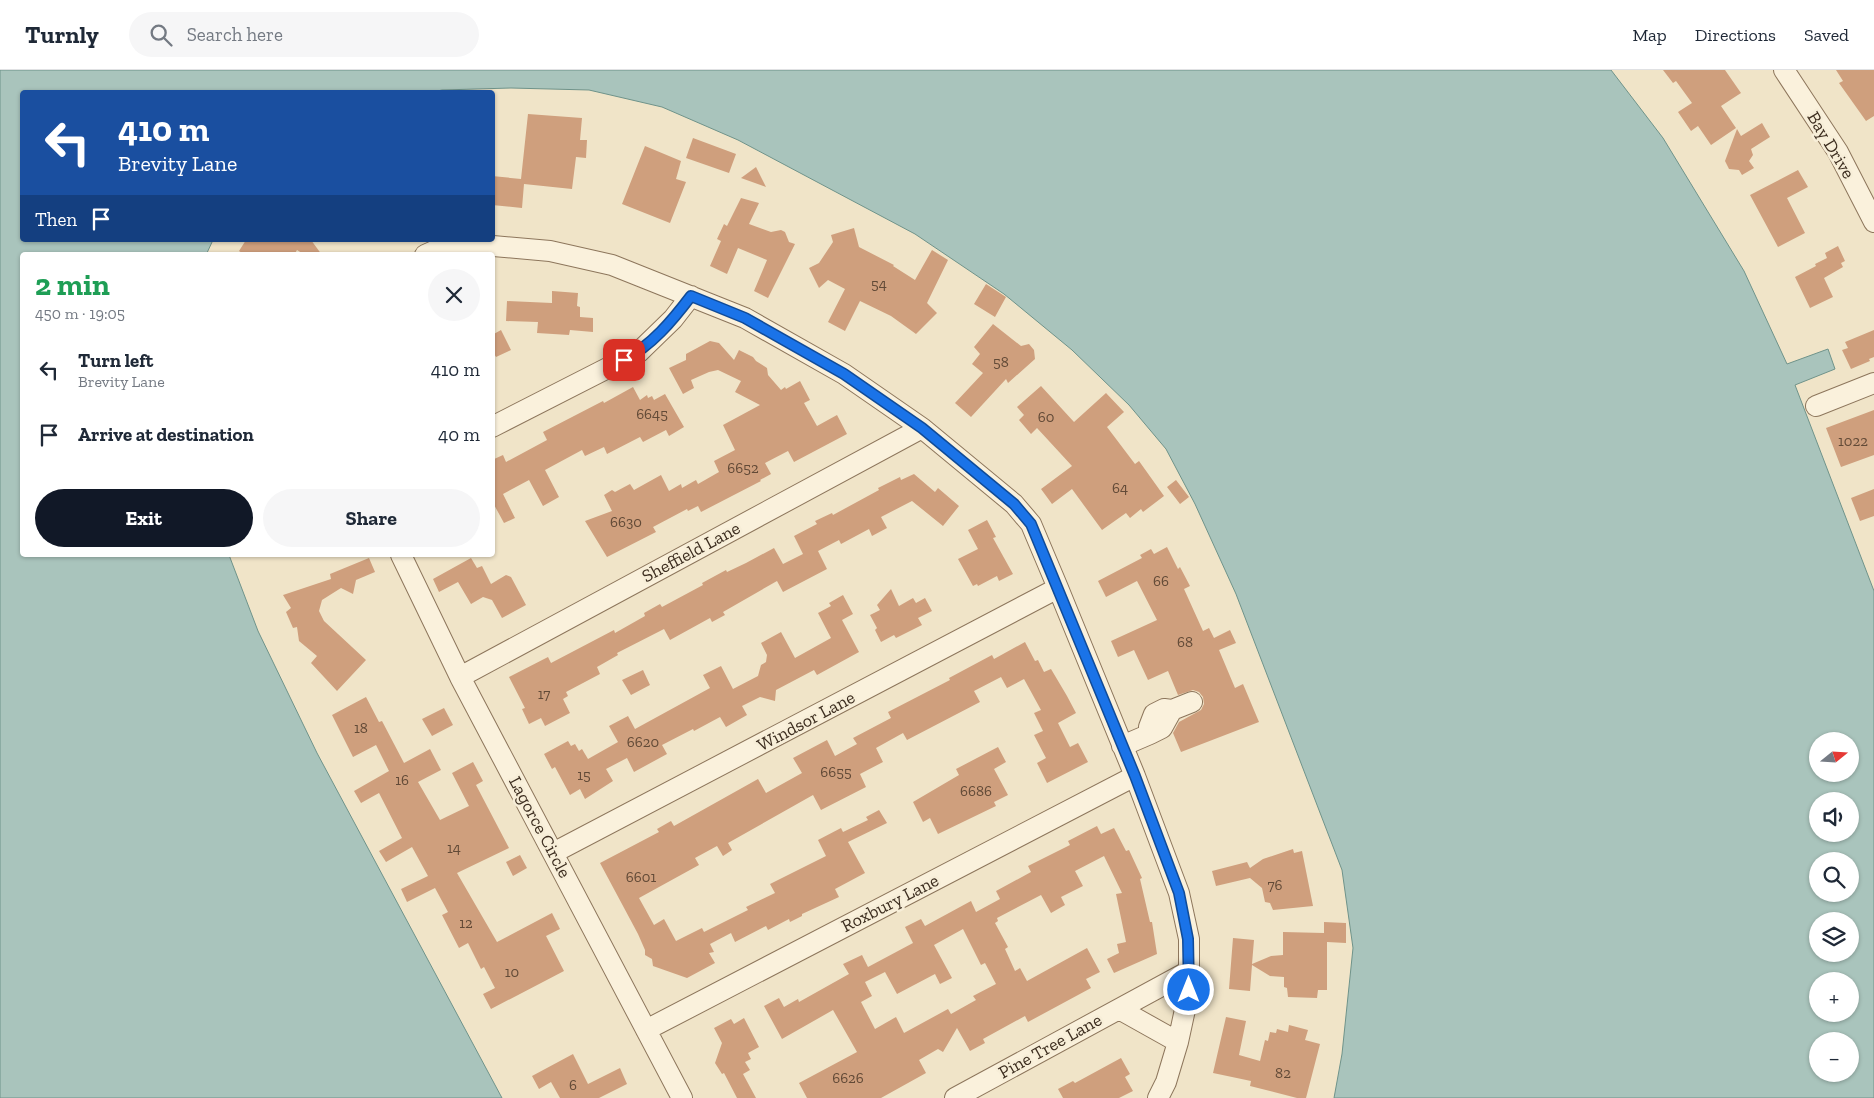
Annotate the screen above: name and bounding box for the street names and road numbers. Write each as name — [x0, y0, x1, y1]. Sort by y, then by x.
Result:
street label: Bay Drive — [1802, 107, 1860, 183]
street label: Sheffield Lane — [638, 517, 744, 587]
street label: Windsor Lane — [753, 686, 859, 756]
street label: Lagorce Circle — [504, 772, 576, 882]
street label: Roxbury Lane — [838, 869, 942, 937]
street label: Pine Tree Lane — [995, 1009, 1105, 1083]

